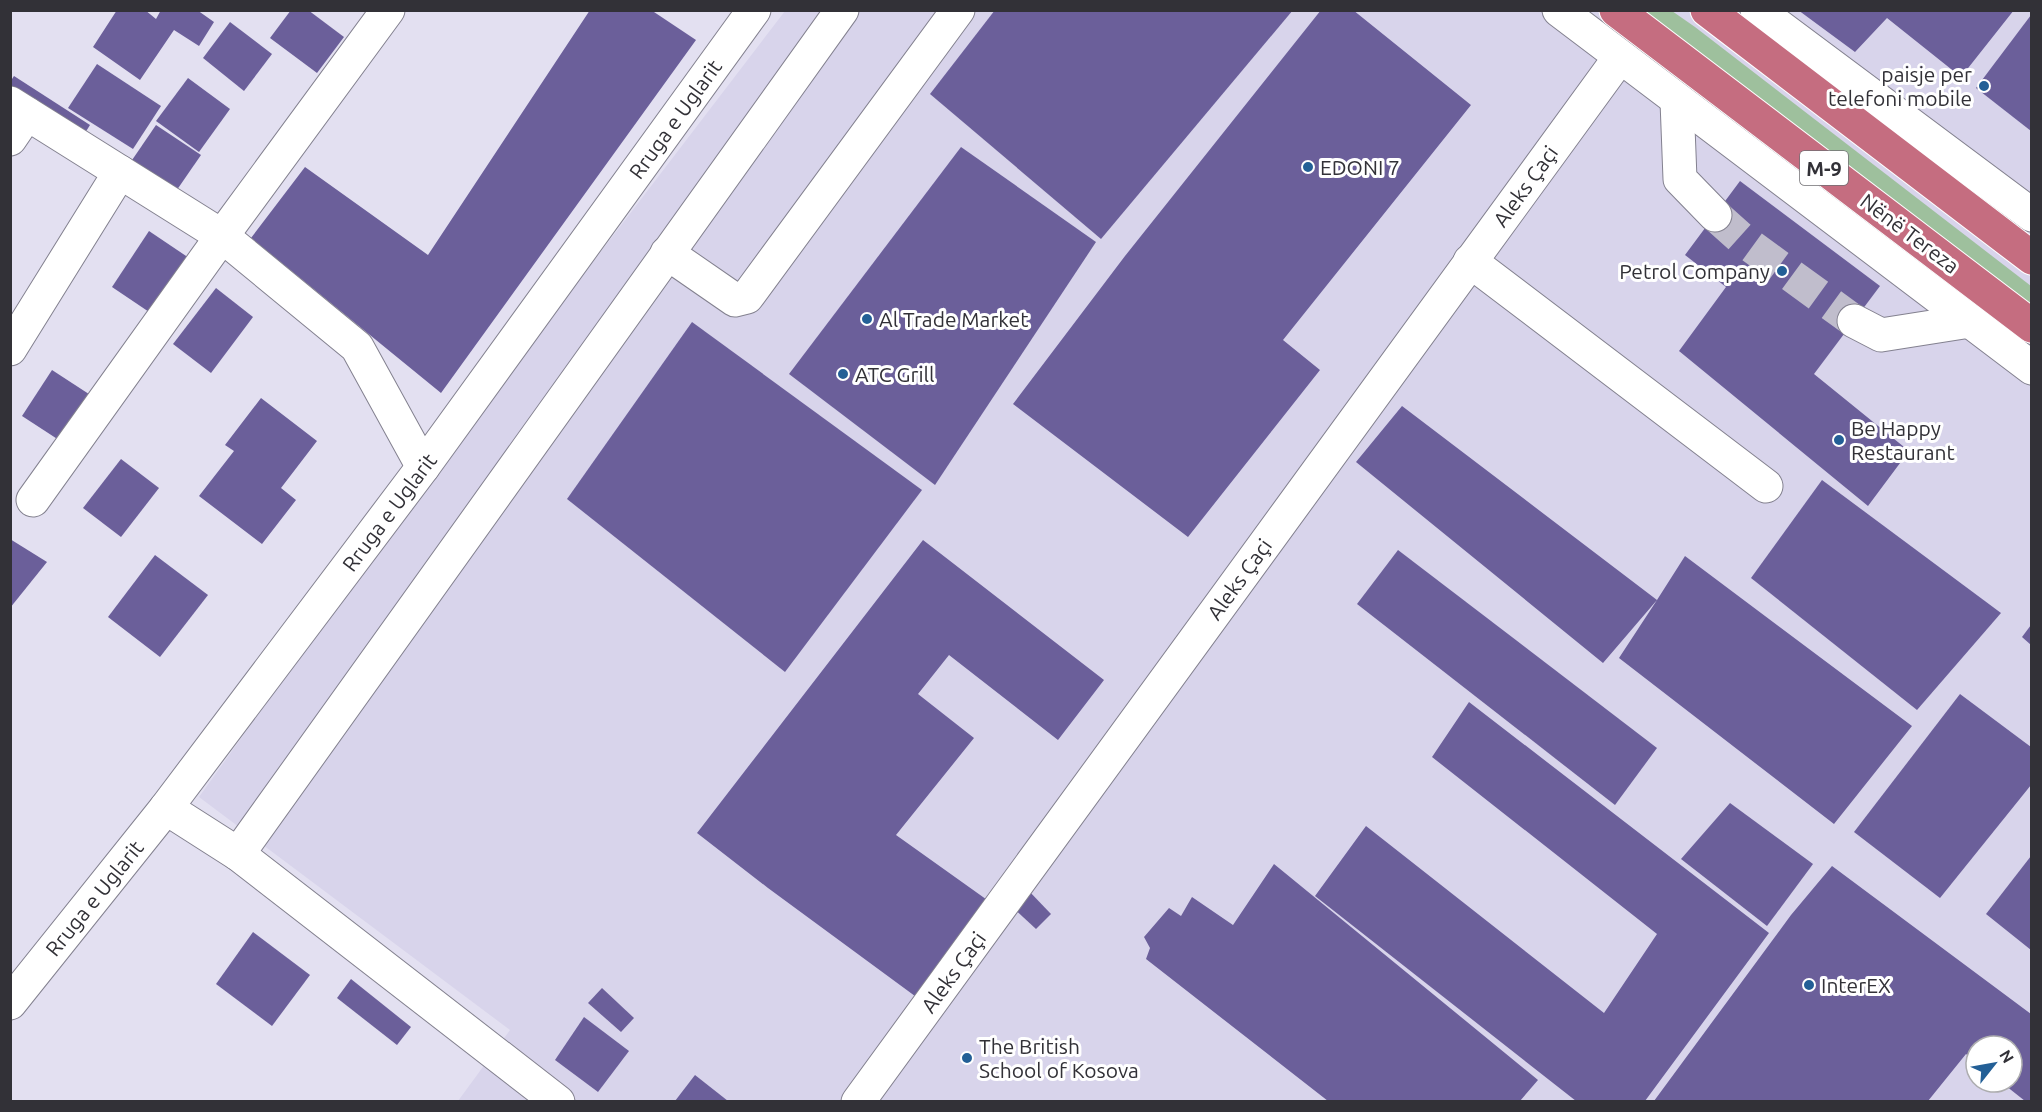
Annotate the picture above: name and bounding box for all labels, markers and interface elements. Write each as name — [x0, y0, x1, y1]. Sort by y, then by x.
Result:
street label: Rruga e Uglarit — [624, 55, 726, 183]
place label: paisje per telefoni mobile — [1828, 62, 1972, 110]
marker: paisje per telefoni mobile — [1977, 79, 1991, 93]
street label: Aleks Çaçi — [1488, 141, 1562, 231]
road number: M-9 — [1800, 151, 1848, 185]
place label: EDONI 7 — [1320, 155, 1400, 179]
marker: EDONI 7 — [1301, 160, 1315, 174]
street label: Nënë Tereza — [1856, 188, 1964, 278]
place label: Petrol Company — [1619, 259, 1770, 283]
marker: Petrol Company — [1775, 264, 1789, 278]
place label: Al Trade Market — [879, 307, 1028, 331]
marker: Al Trade Market — [860, 312, 874, 326]
place label: ATC Grill — [855, 362, 935, 386]
marker: ATC Grill — [836, 367, 850, 381]
place label: Be Happy Restaurant — [1851, 416, 1955, 464]
marker: Be Happy Restaurant — [1832, 433, 1846, 447]
street label: Rruga e Uglarit — [337, 448, 441, 576]
street label: Aleks Çaçi — [1202, 534, 1276, 624]
street label: Rruga e Uglarit — [40, 836, 148, 960]
street label: Aleks Çaçi — [916, 927, 990, 1017]
place label: InterEX — [1821, 973, 1891, 997]
marker: InterEX — [1802, 978, 1816, 992]
place label: The British School of Kosova — [979, 1034, 1139, 1082]
north arrow — [1964, 1034, 2024, 1094]
text: N — [1996, 1047, 2018, 1066]
marker: The British School of Kosova — [960, 1051, 974, 1065]

